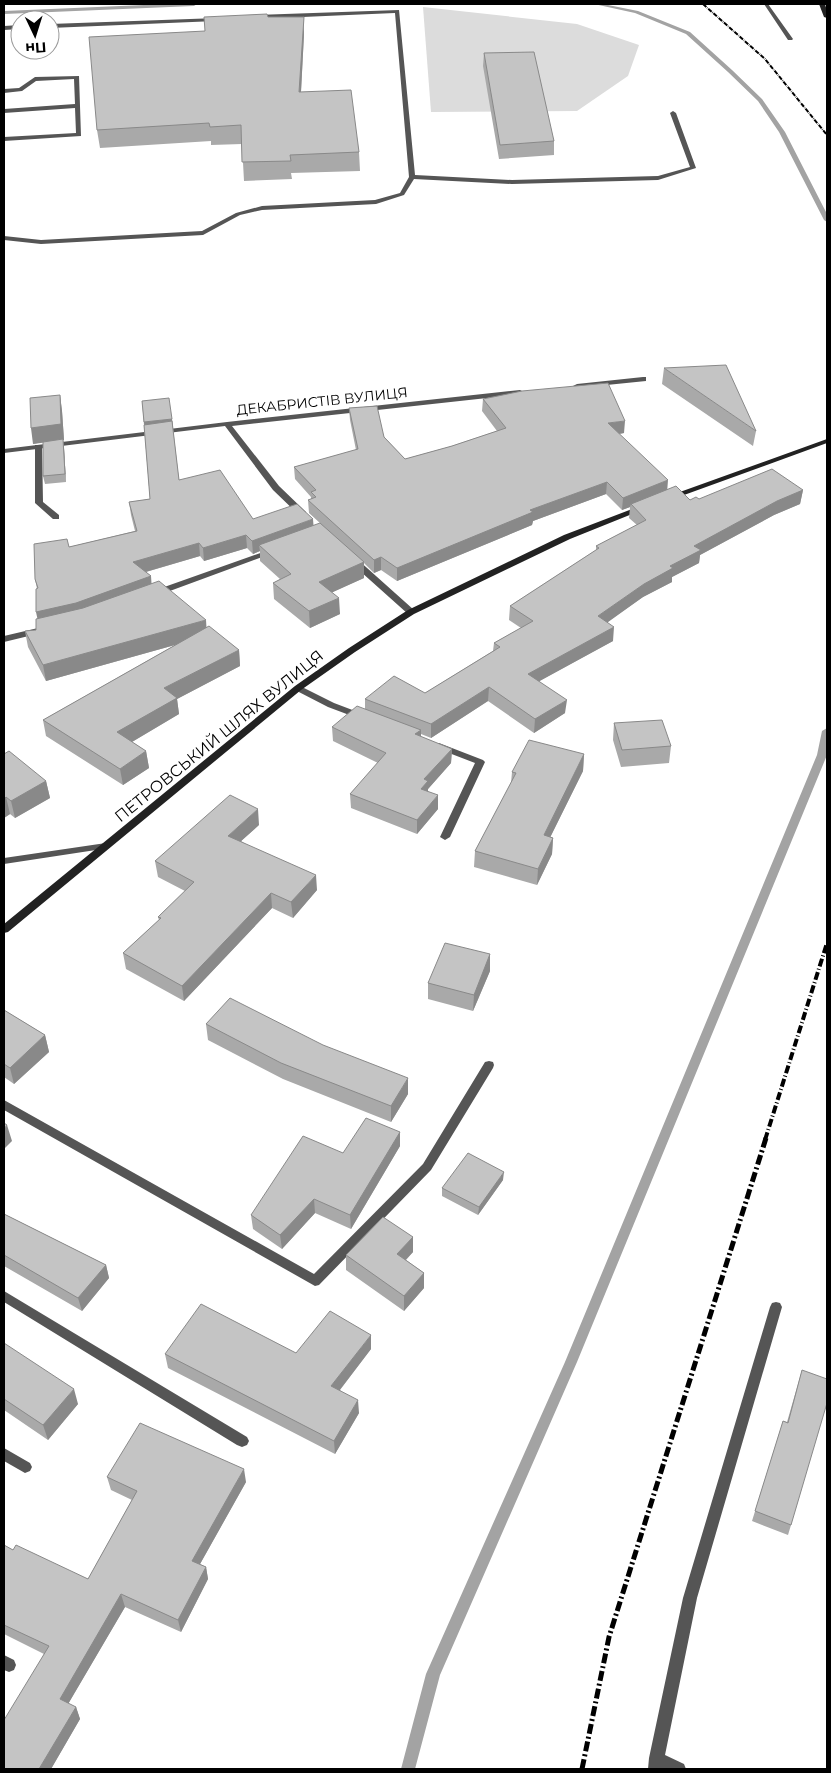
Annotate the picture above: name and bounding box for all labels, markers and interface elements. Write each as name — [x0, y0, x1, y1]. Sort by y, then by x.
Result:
north arrow — [10, 10, 60, 60]
text: Пн — [25, 38, 47, 58]
street label: ДЕКАБРИСТІВ ВУЛИЦЯ — [235, 383, 409, 419]
street label: ПЕТРОВСЬКИЙ ШЛЯХ ВУЛИЦЯ — [111, 646, 327, 826]

